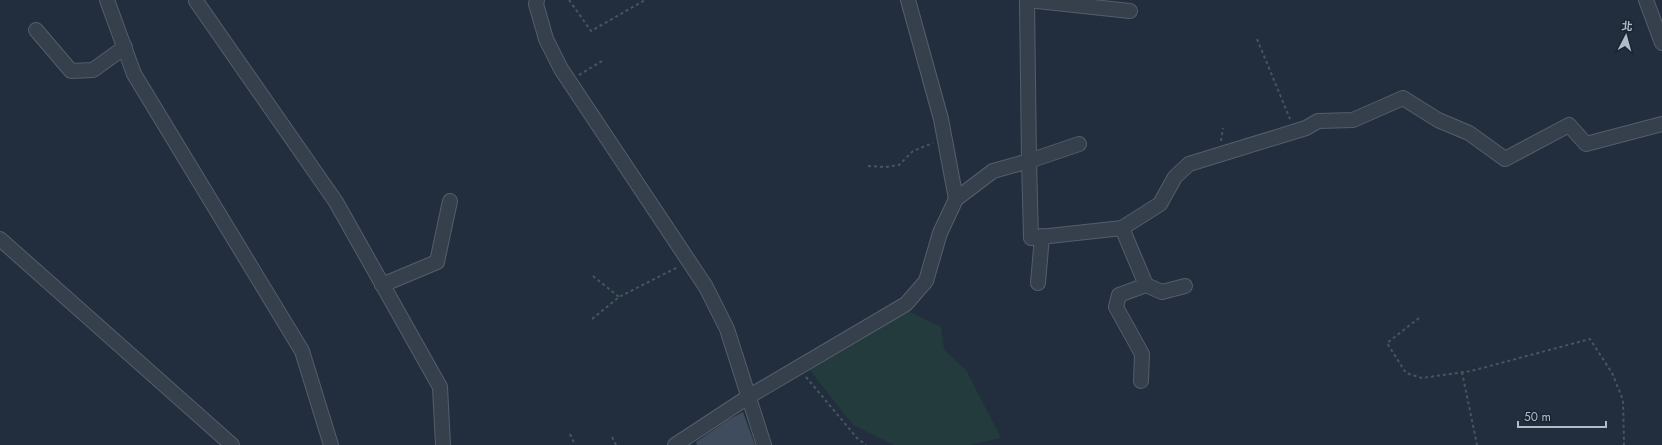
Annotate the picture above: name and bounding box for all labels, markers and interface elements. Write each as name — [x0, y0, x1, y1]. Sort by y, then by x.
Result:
north arrow — [1606, 16, 1646, 56]
text: 北 — [1621, 18, 1633, 35]
scale bar — [1518, 403, 1606, 429]
text: 50 m — [1524, 408, 1551, 426]

